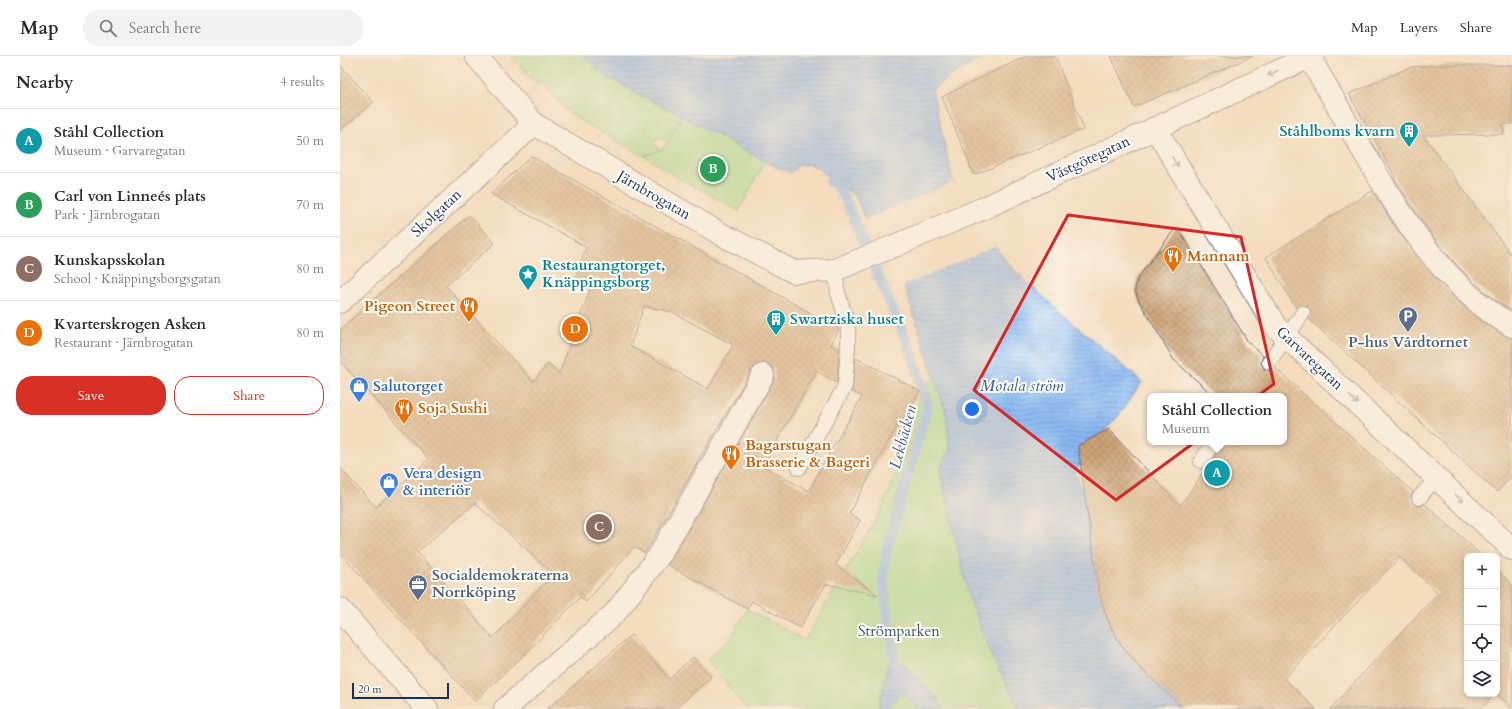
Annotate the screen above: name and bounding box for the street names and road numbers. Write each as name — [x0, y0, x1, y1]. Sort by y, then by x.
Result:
street label: Västgötegatan — [1043, 131, 1133, 187]
street label: Järnbrogatan — [612, 165, 695, 224]
street label: Skolgatan — [406, 184, 466, 241]
street label: Garvaregatan — [1272, 322, 1348, 395]

